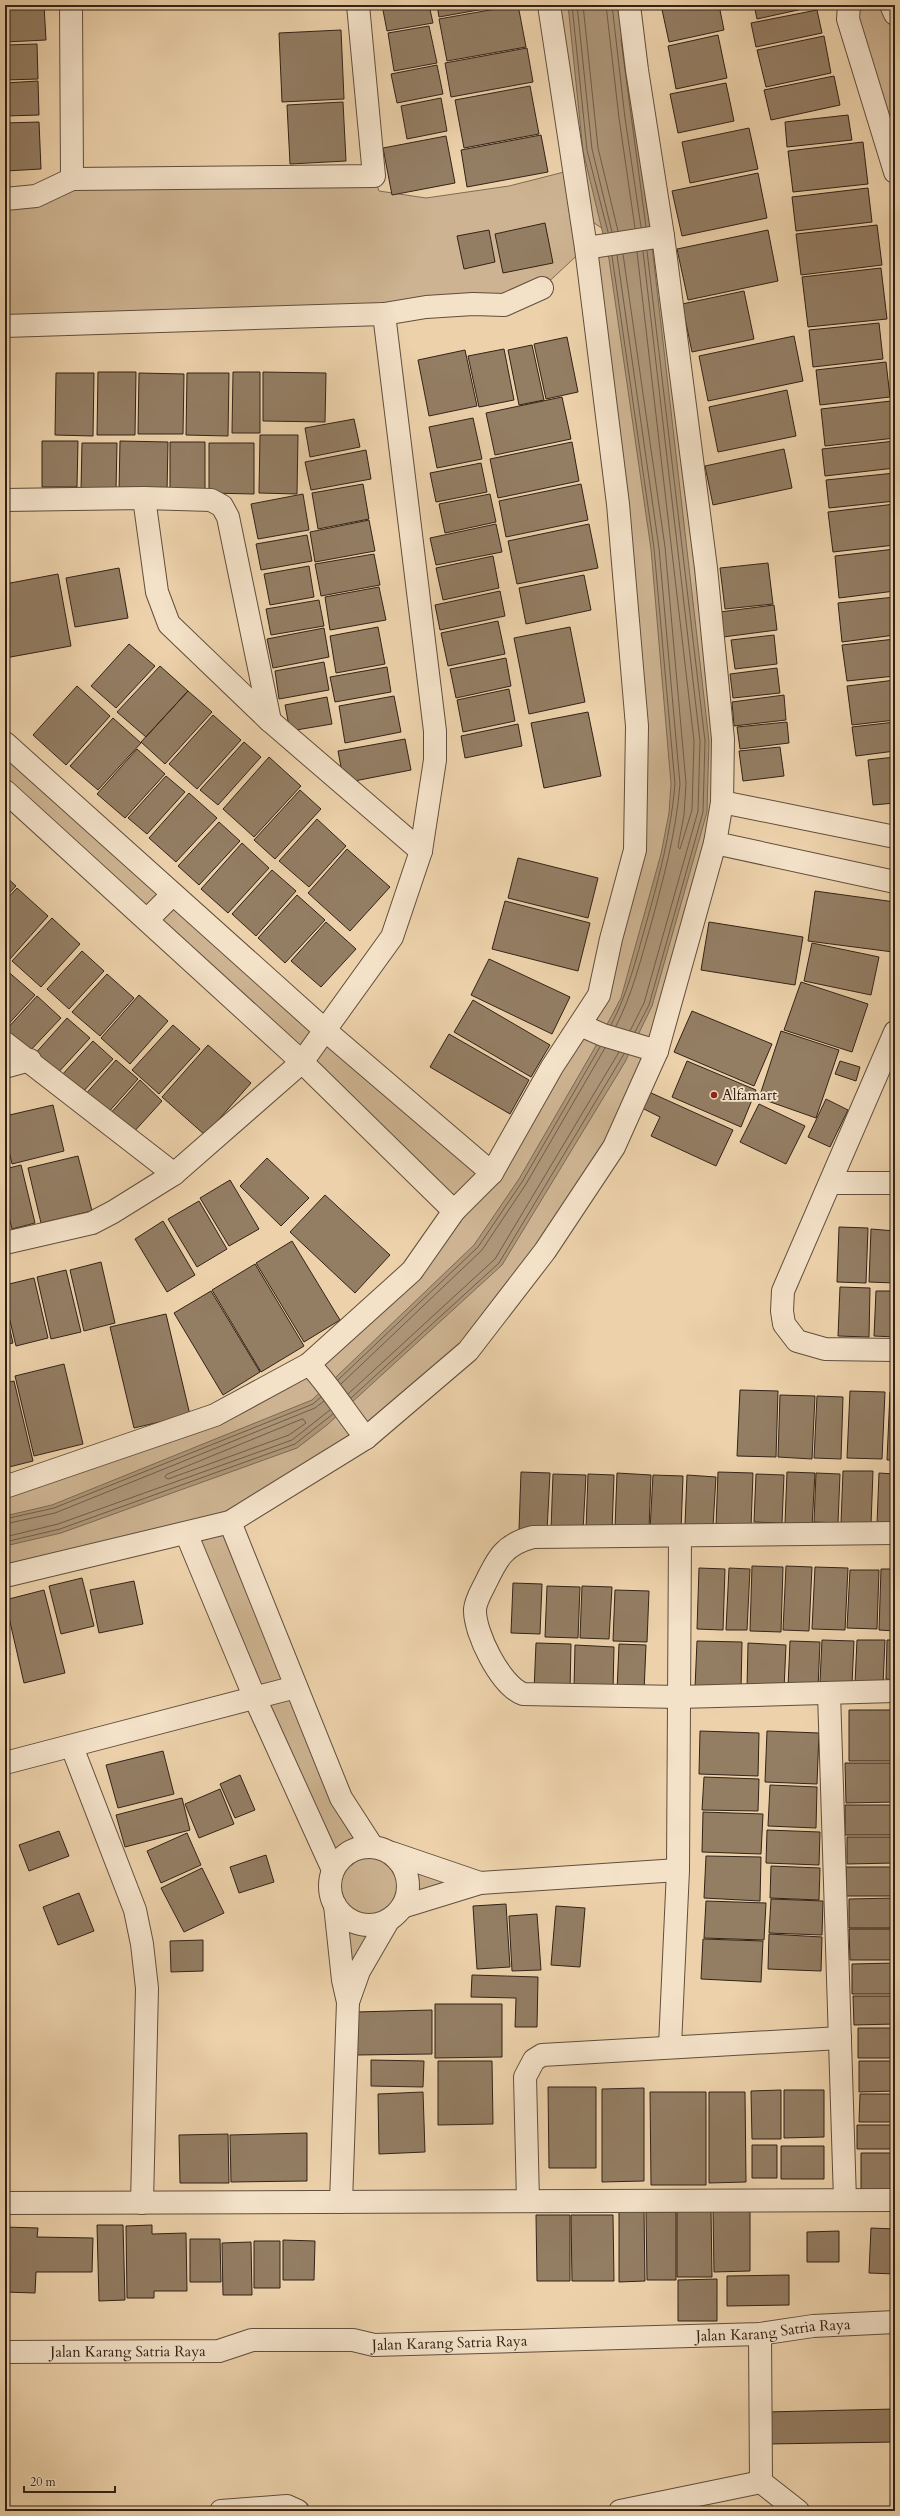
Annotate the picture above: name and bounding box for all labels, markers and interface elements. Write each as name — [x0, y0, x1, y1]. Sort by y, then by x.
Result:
place label: Alfamart — [722, 1085, 777, 1105]
marker: Alfamart — [709, 1090, 719, 1100]
street label: Jalan Karang Satria Raya — [694, 2314, 851, 2346]
street label: Jalan Karang Satria Raya — [370, 2331, 528, 2355]
street label: Jalan Karang Satria Raya — [48, 2341, 206, 2362]
scale bar — [24, 2468, 115, 2494]
text: 20 m — [30, 2474, 57, 2490]

